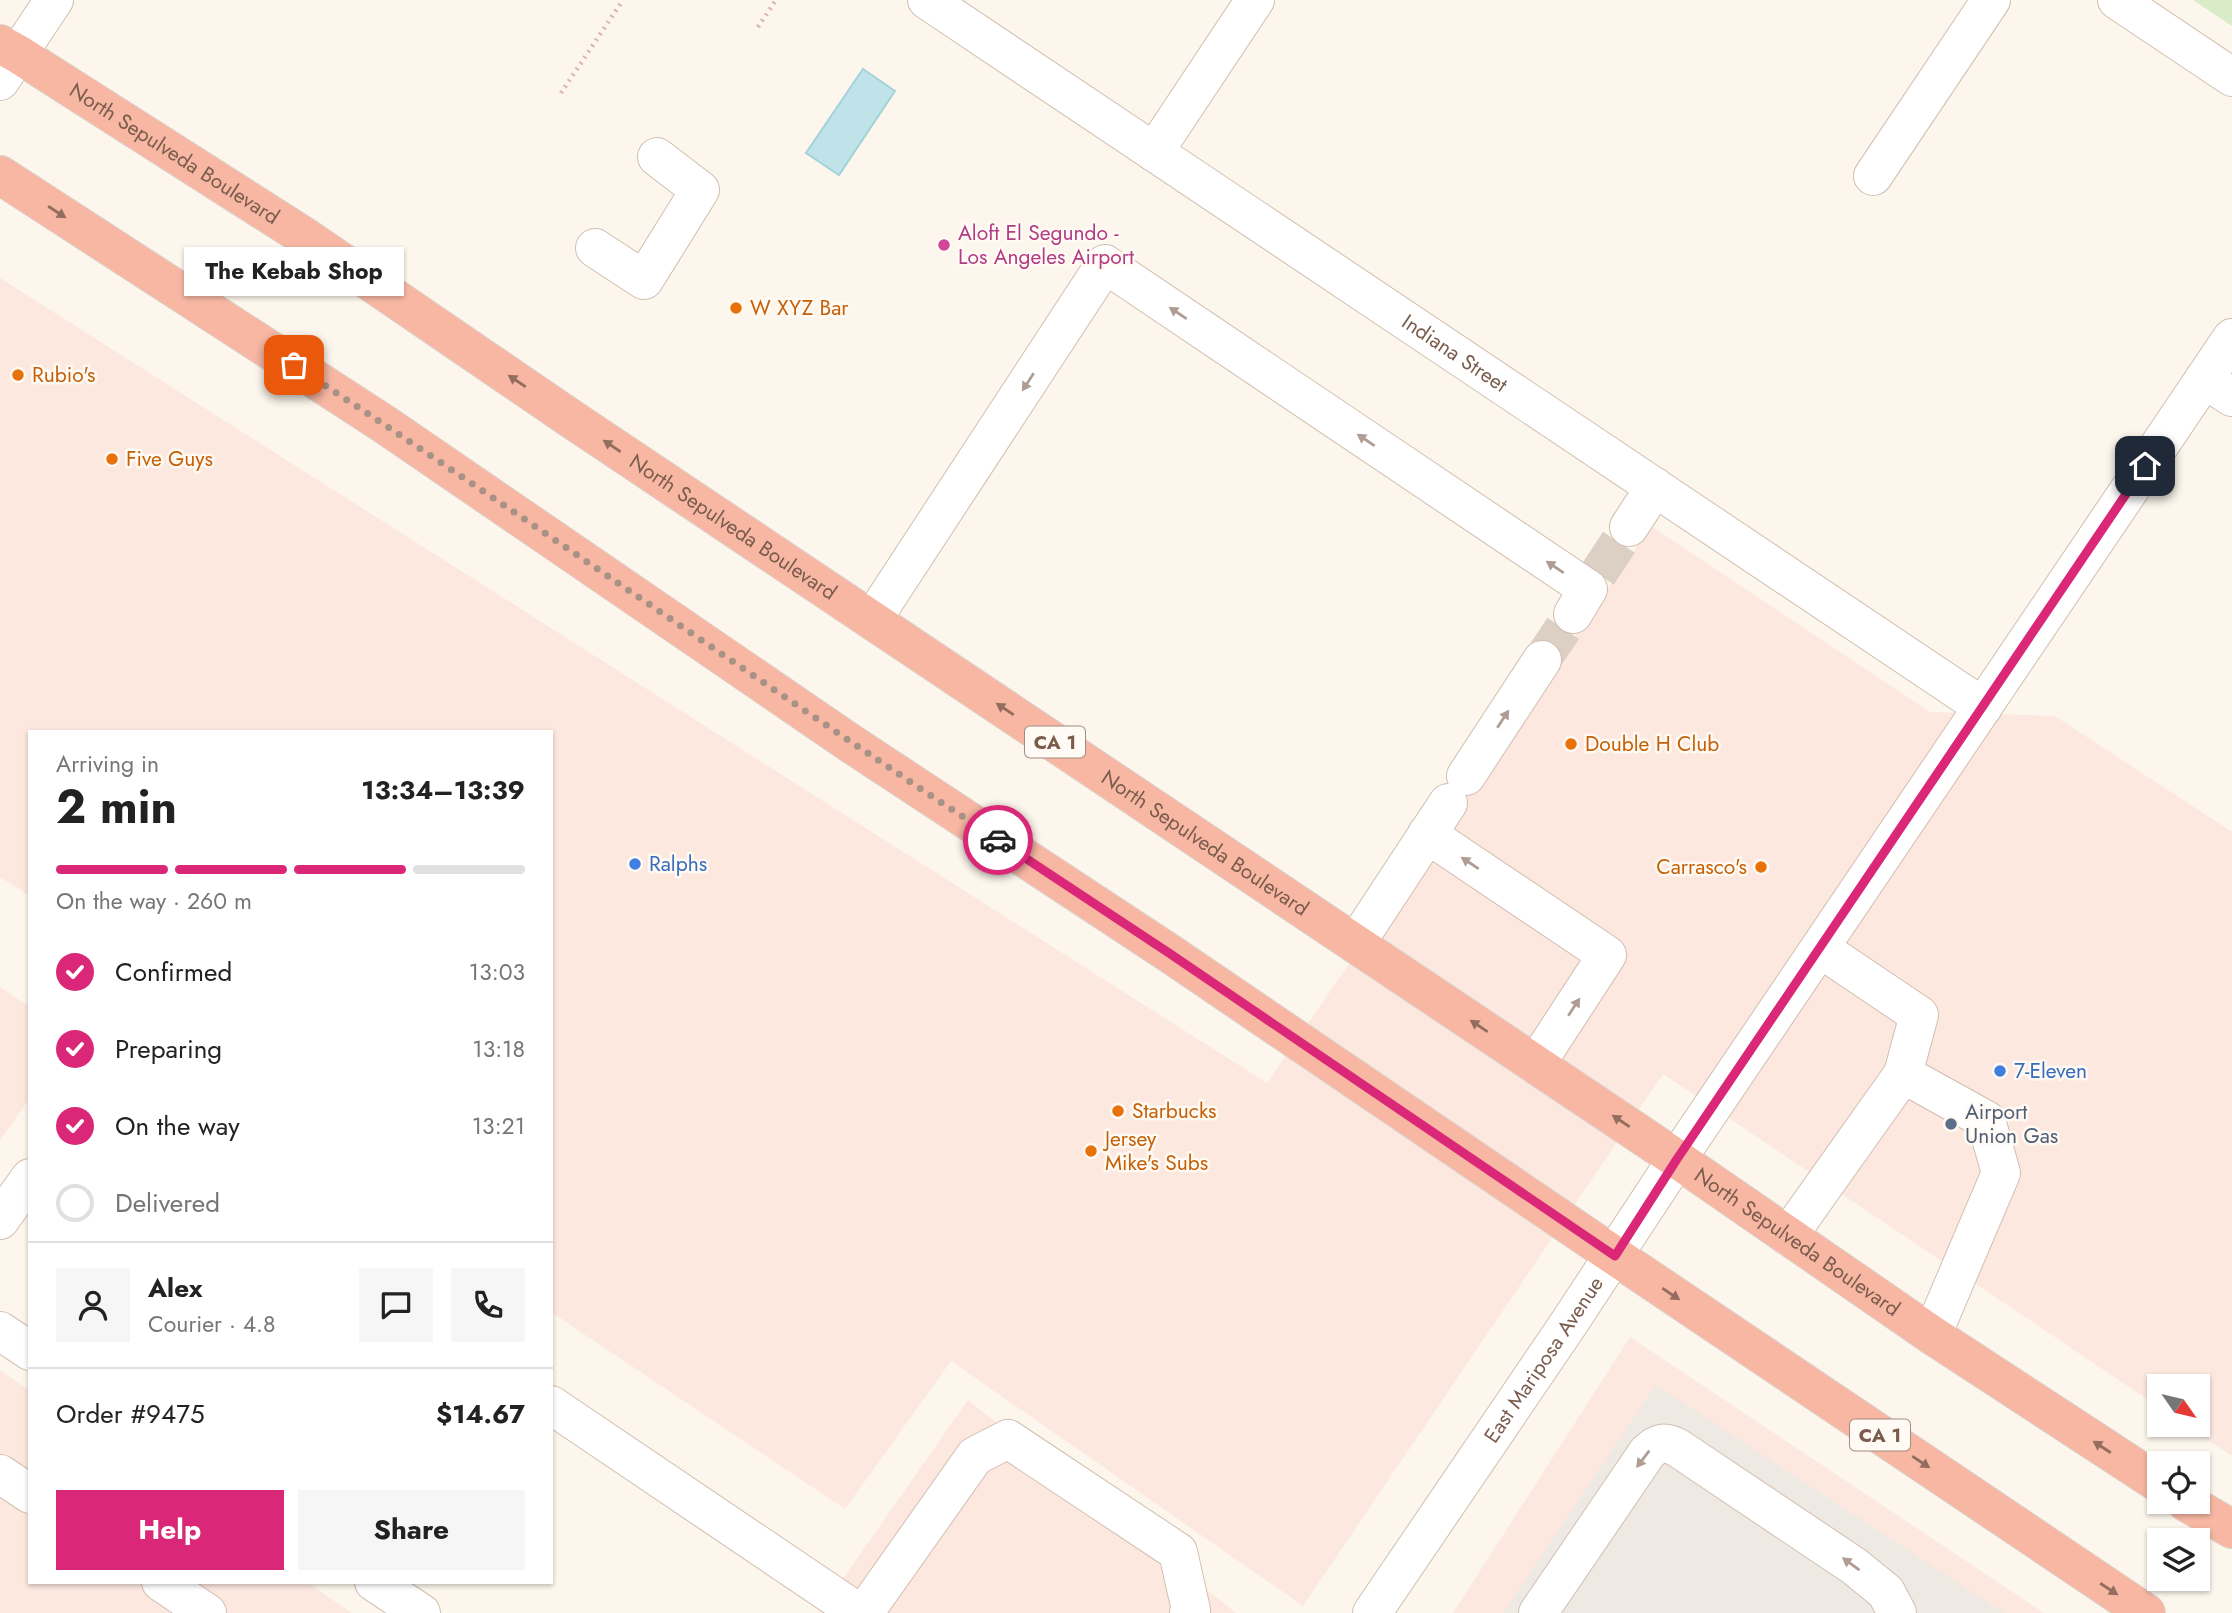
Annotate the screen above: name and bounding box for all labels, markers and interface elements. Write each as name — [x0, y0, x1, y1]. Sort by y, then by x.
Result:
street label: North Sepulveda Boulevard — [63, 75, 285, 232]
one-way arrow — [48, 205, 67, 218]
place label: Aloft El Segundo - Los Angeles Airport — [958, 218, 1134, 272]
marker: Aloft El Segundo - Los Angeles Airport — [936, 237, 952, 253]
callout: The Kebab Shop — [184, 246, 404, 295]
text: The Kebab Shop — [205, 254, 383, 288]
place label: W XYZ Bar — [750, 293, 849, 323]
marker: W XYZ Bar — [728, 300, 744, 316]
one-way arrow — [1169, 306, 1187, 320]
street label: Indiana Street — [1396, 307, 1513, 399]
pin — [264, 335, 324, 395]
icon: bag — [275, 346, 313, 384]
place label: Rubio's — [32, 360, 95, 390]
marker: Rubio's — [10, 367, 26, 383]
one-way arrow — [1022, 372, 1035, 391]
one-way arrow — [507, 375, 526, 388]
one-way arrow — [1357, 434, 1376, 447]
pin — [2115, 436, 2175, 496]
one-way arrow — [603, 439, 621, 453]
place label: Five Guys — [126, 444, 213, 474]
street label: North Sepulveda Boulevard — [623, 447, 843, 607]
icon: home — [2126, 447, 2164, 485]
marker: Five Guys — [104, 451, 120, 467]
one-way arrow — [1546, 560, 1564, 574]
one-way arrow — [995, 702, 1015, 715]
one-way arrow — [1496, 710, 1510, 728]
road number: CA 1 — [1025, 726, 1085, 758]
place label: Double H Club — [1585, 729, 1719, 759]
marker: Double H Club — [1563, 736, 1579, 752]
text: Arriving in — [56, 747, 159, 781]
street label: North Sepulveda Boulevard — [1095, 763, 1315, 923]
text: 13:34–13:39 — [361, 771, 525, 809]
text: 2 min — [56, 774, 177, 840]
courier — [963, 805, 1033, 875]
icon: car — [979, 821, 1017, 859]
place label: Ralphs — [649, 849, 707, 879]
place label: Carrasco's — [1656, 852, 1747, 882]
marker: Ralphs — [627, 856, 643, 872]
one-way arrow — [1461, 856, 1479, 870]
marker: Carrasco's — [1753, 859, 1769, 875]
text: On the way · 260 m — [56, 884, 252, 918]
icon: check — [56, 953, 94, 991]
text: Confirmed — [115, 953, 232, 991]
text: 13:03 — [469, 955, 525, 989]
one-way arrow — [1567, 997, 1580, 1017]
one-way arrow — [1470, 1019, 1488, 1033]
icon: check — [56, 1030, 94, 1068]
text: Preparing — [115, 1030, 222, 1068]
text: 13:18 — [472, 1032, 525, 1066]
place label: 7-Eleven — [2014, 1056, 2087, 1086]
marker: 7-Eleven — [1992, 1063, 2008, 1079]
place label: Starbucks — [1132, 1096, 1217, 1126]
place label: Airport Union Gas — [1965, 1097, 2058, 1151]
marker: Starbucks — [1110, 1103, 1126, 1119]
icon: check — [56, 1107, 94, 1145]
text: On the way — [115, 1107, 240, 1145]
text: 13:21 — [472, 1109, 525, 1143]
one-way arrow — [1612, 1114, 1630, 1128]
marker: Airport Union Gas — [1943, 1116, 1959, 1132]
place label: Jersey Mike's Subs — [1102, 1124, 1208, 1178]
marker: Jersey Mike's Subs — [1083, 1143, 1099, 1159]
street label: North Sepulveda Boulevard — [1688, 1160, 1906, 1324]
text: Delivered — [115, 1184, 220, 1222]
button: person — [56, 1268, 130, 1342]
button: chat — [359, 1268, 433, 1342]
button: phone — [451, 1268, 525, 1342]
text: Alex — [148, 1269, 202, 1307]
street label: East Mariposa Avenue — [1477, 1270, 1611, 1449]
one-way arrow — [1662, 1287, 1680, 1301]
text: Courier · 4.8 — [148, 1307, 276, 1341]
north arrow — [2147, 1374, 2210, 1437]
map controls — [2147, 1374, 2210, 1591]
text: Order #9475 — [56, 1395, 205, 1433]
text: $14.67 — [436, 1395, 525, 1433]
road number: CA 1 — [1850, 1420, 1910, 1450]
one-way arrow — [2093, 1440, 2112, 1453]
one-way arrow — [1636, 1450, 1650, 1469]
button: locate — [2147, 1451, 2210, 1514]
one-way arrow — [1911, 1456, 1931, 1469]
button: Help — [56, 1490, 284, 1570]
button: Share — [298, 1490, 525, 1570]
button: layers — [2147, 1528, 2210, 1591]
one-way arrow — [1842, 1558, 1860, 1572]
one-way arrow — [2100, 1583, 2119, 1596]

